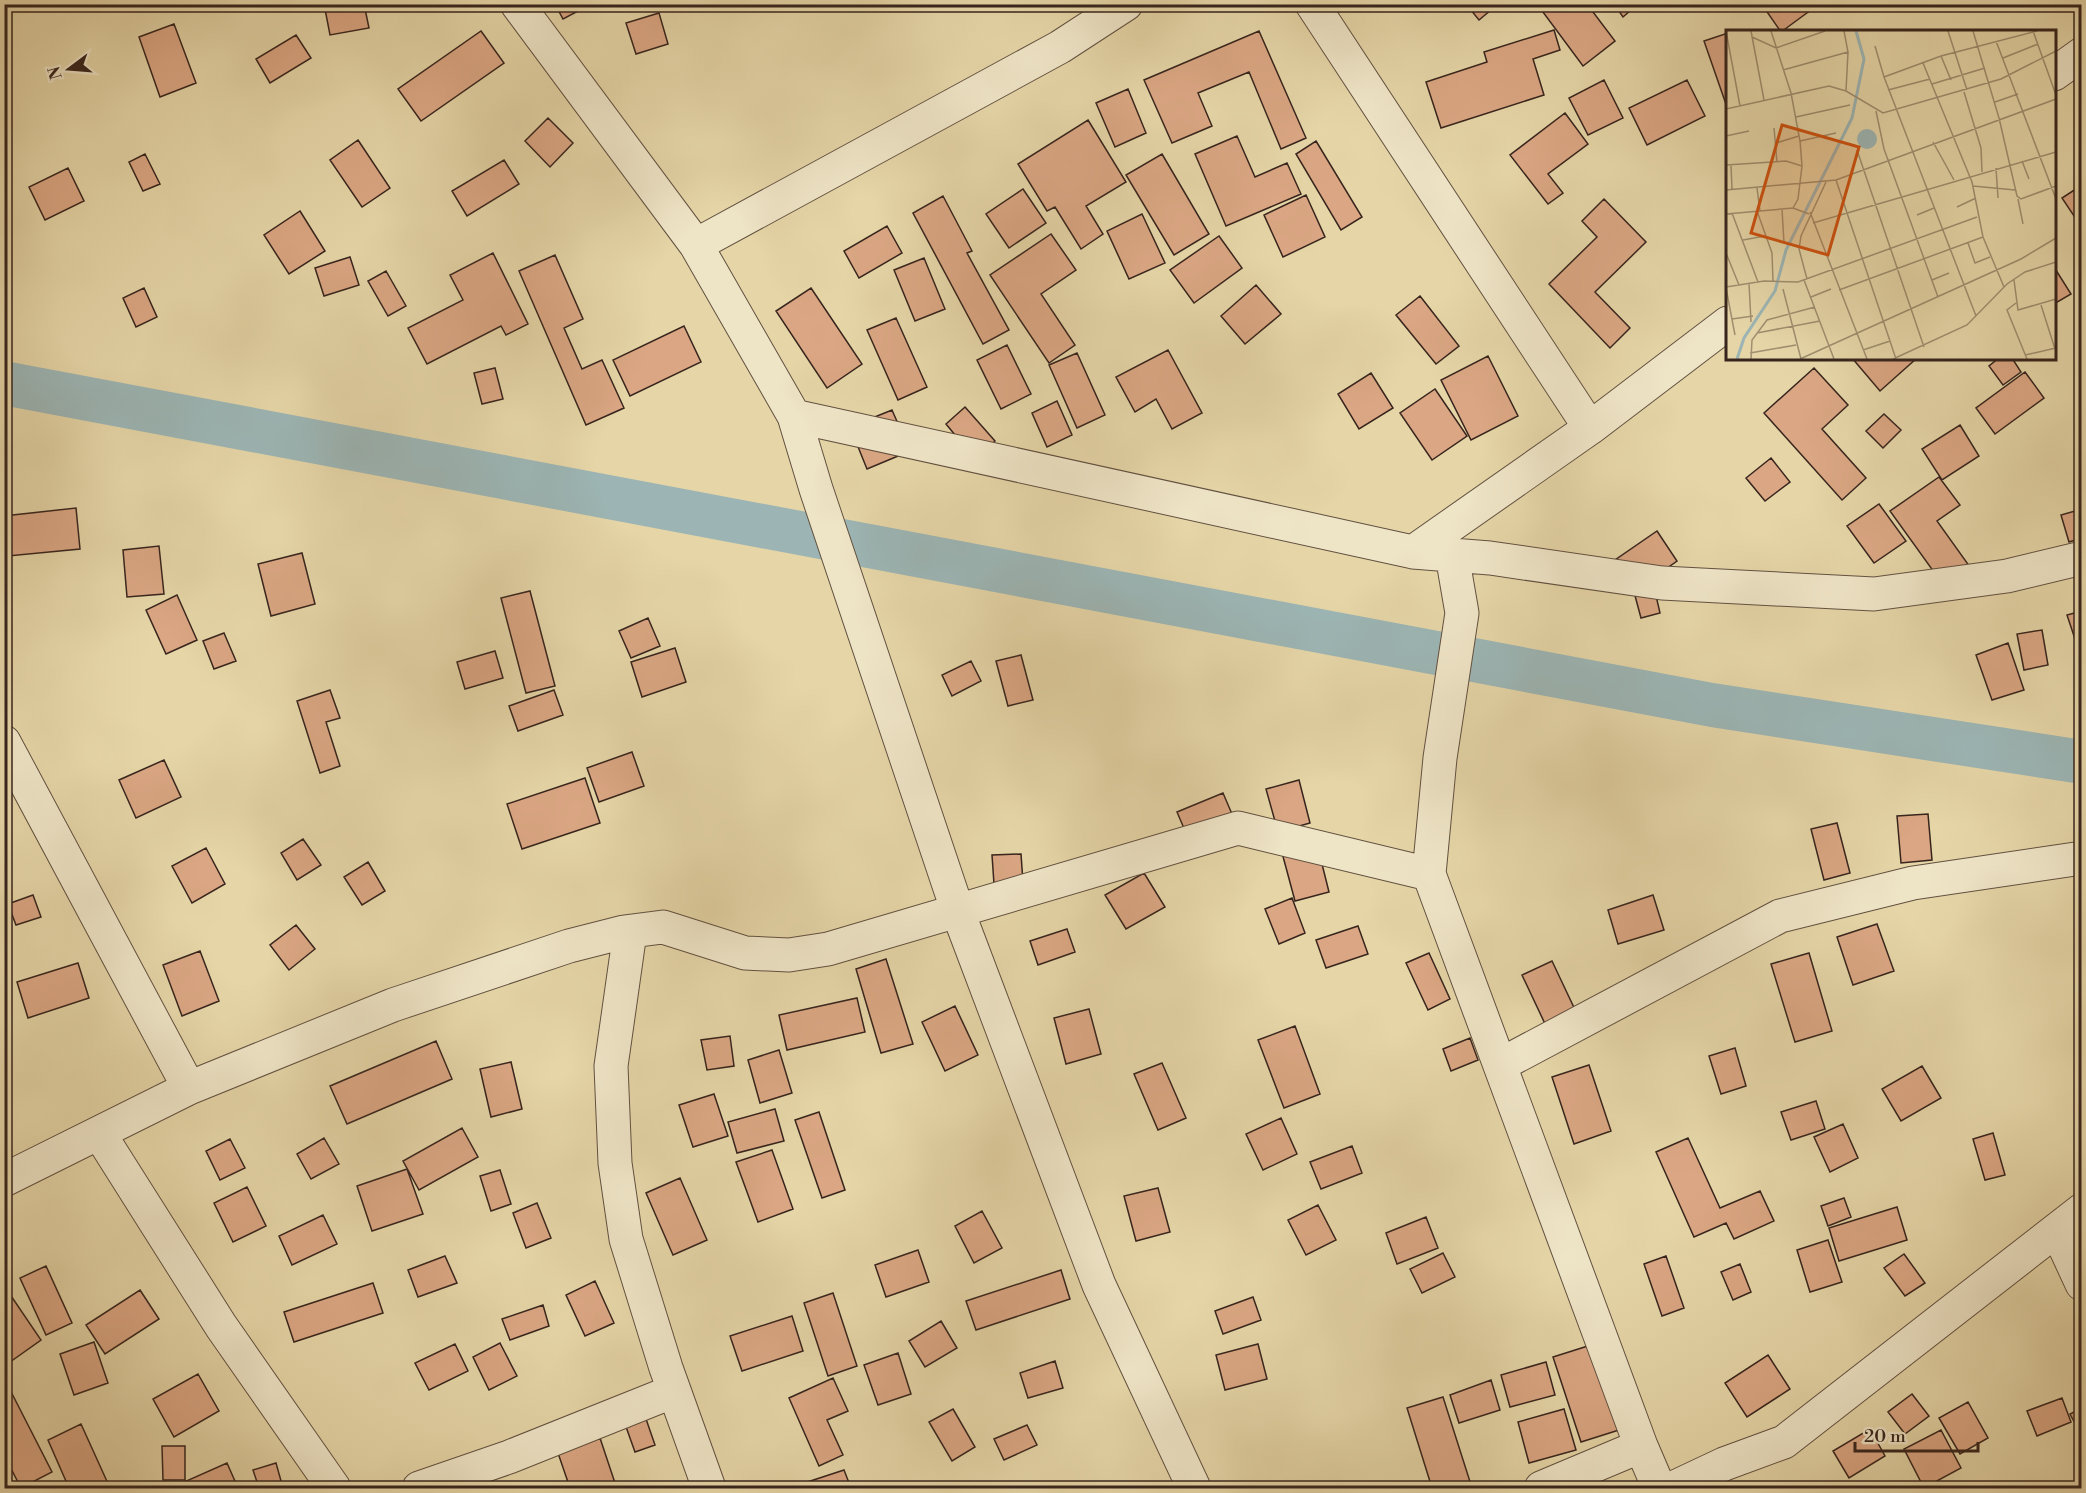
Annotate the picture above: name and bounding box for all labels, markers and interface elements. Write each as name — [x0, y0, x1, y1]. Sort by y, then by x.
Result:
inset map — [1726, 30, 2056, 360]
north arrow — [39, 39, 99, 99]
text: N — [44, 64, 67, 82]
scale bar — [1855, 1415, 1978, 1453]
text: 20 m — [1864, 1425, 1906, 1448]

